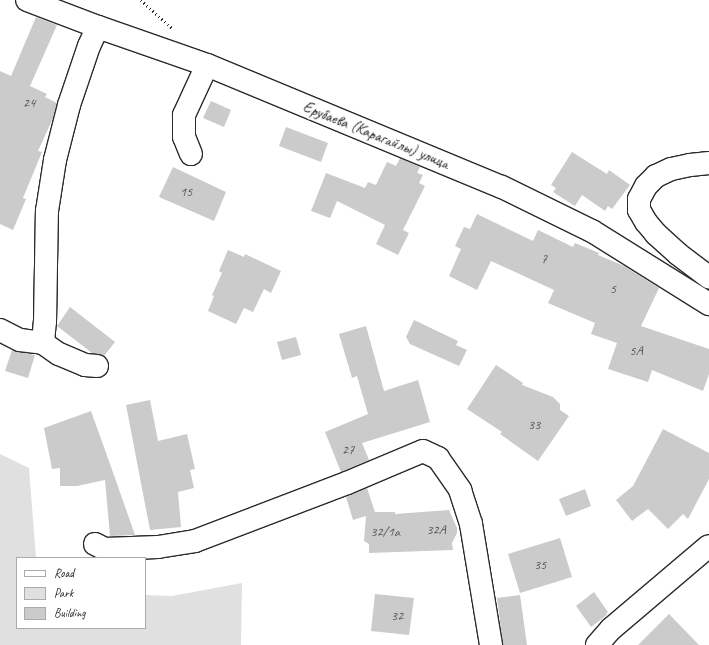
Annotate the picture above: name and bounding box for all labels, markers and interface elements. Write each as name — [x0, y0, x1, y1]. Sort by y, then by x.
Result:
house number: 24 — [23, 95, 35, 111]
street label: Ерубаева (Карагайлы) улица — [300, 97, 452, 173]
house number: 15 — [180, 184, 192, 200]
house number: 7 — [541, 251, 547, 267]
house number: 5 — [610, 281, 616, 297]
house number: 5А — [629, 343, 643, 359]
house number: 33 — [528, 417, 540, 433]
house number: 27 — [342, 442, 354, 458]
house number: 32А — [426, 522, 446, 538]
house number: 32/1а — [370, 524, 400, 540]
legend — [16, 557, 146, 629]
house number: 35 — [534, 557, 546, 573]
text: Road — [54, 565, 74, 581]
text: Park — [54, 585, 73, 601]
text: Building — [54, 605, 86, 621]
house number: 32 — [391, 608, 403, 624]

